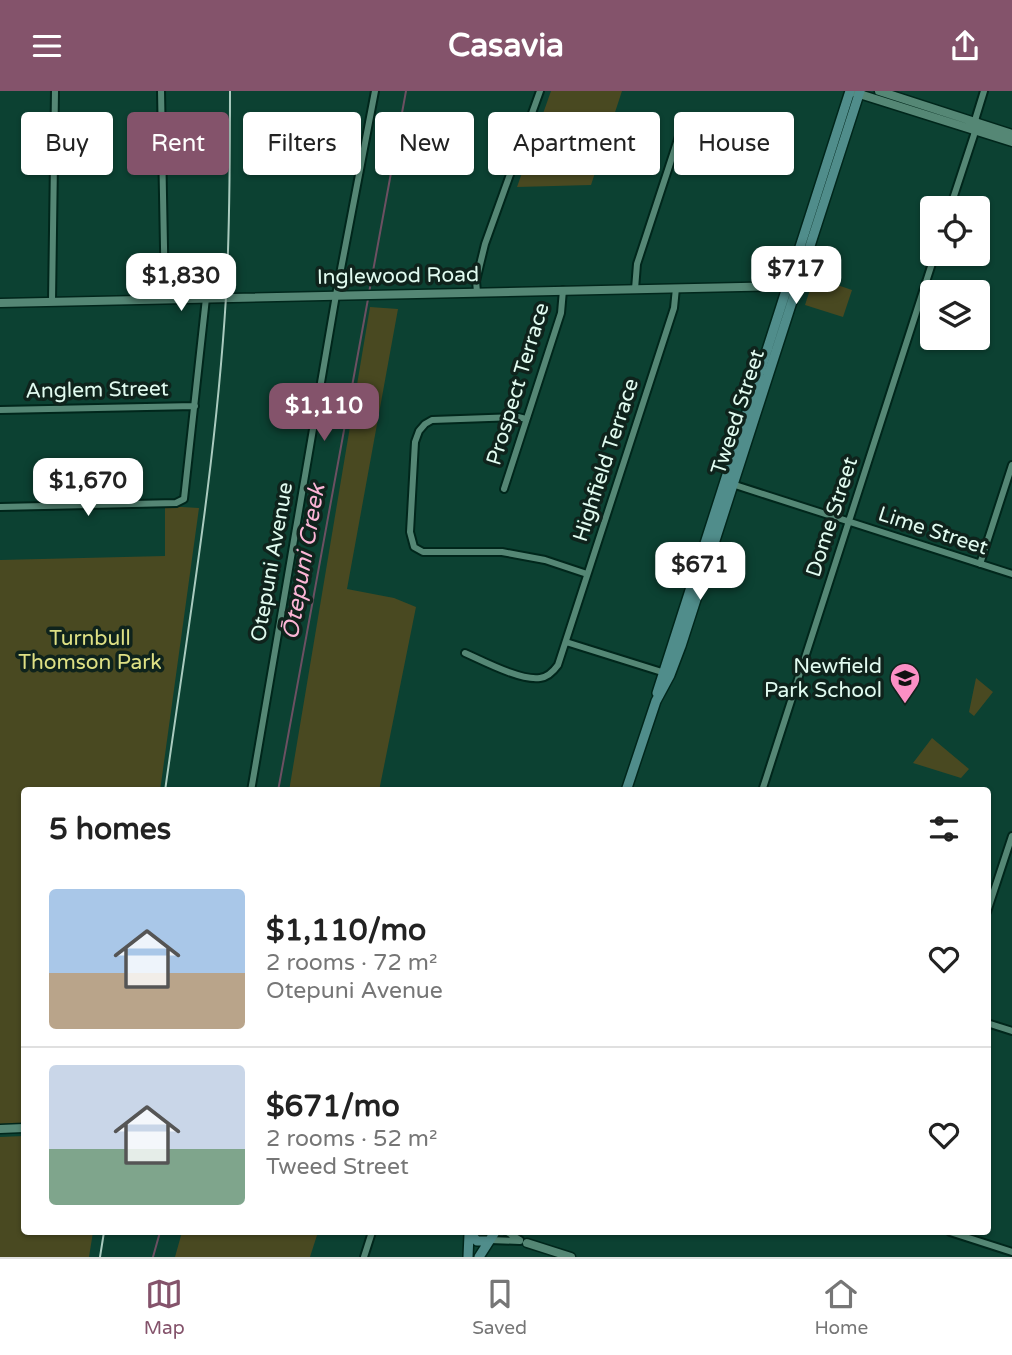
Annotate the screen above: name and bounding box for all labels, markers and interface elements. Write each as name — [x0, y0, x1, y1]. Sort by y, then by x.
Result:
icon: menu — [28, 27, 66, 65]
text: Casavia — [448, 27, 564, 65]
icon: share — [946, 27, 984, 65]
chip: Buy — [21, 112, 113, 175]
chip: Rent — [127, 112, 229, 175]
chip: Filters — [243, 112, 361, 175]
chip: New — [375, 112, 474, 175]
chip: Apartment — [488, 112, 660, 175]
chip: House — [674, 112, 794, 175]
map controls — [920, 196, 990, 350]
button: locate — [920, 196, 990, 266]
pin: $717 — [755, 247, 837, 306]
pin: $1,830 — [124, 253, 238, 313]
text: $717 — [767, 255, 825, 283]
text: $1,830 — [142, 262, 220, 290]
street label: Inglewood Road — [317, 262, 479, 290]
button: layers — [920, 280, 990, 350]
street label: Prospect Terrace — [481, 300, 555, 468]
street label: Tweed Street — [706, 346, 770, 478]
street label: Highfield Terrace — [568, 375, 644, 545]
street label: Anglem Street — [25, 376, 169, 404]
pin: $1,110 — [267, 383, 381, 443]
text: $1,110 — [285, 392, 363, 420]
street label: Dome Street — [801, 454, 863, 580]
pin: $1,670 — [31, 459, 145, 518]
text: $1,670 — [49, 467, 127, 495]
street label: Otepuni Avenue — [246, 480, 298, 644]
water label: Ōtepuni Creek — [277, 481, 332, 642]
street label: Lime Street — [875, 502, 991, 560]
pin: $671 — [659, 543, 741, 602]
text: $671 — [671, 551, 729, 579]
park label: Turnbull Thomson Park — [18, 626, 162, 675]
place label: Newfield Park School — [764, 654, 882, 703]
school or university icon: Newfield Park School — [888, 661, 922, 705]
icon: filters — [925, 810, 963, 848]
text: 5 homes — [49, 811, 171, 848]
text: $1,110/mo — [266, 912, 426, 949]
icon: home — [105, 917, 189, 1001]
icon: heart — [925, 940, 963, 978]
text: 2 rooms · 72 m² — [266, 949, 437, 977]
text: Otepuni Avenue — [266, 977, 443, 1005]
text: $671/mo — [266, 1088, 400, 1125]
icon: home — [105, 1093, 189, 1177]
icon: heart — [925, 1116, 963, 1154]
text: 2 rooms · 52 m² — [266, 1125, 437, 1153]
text: Tweed Street — [266, 1153, 409, 1181]
tab: Map — [144, 1275, 185, 1339]
tab: Saved — [472, 1275, 527, 1339]
tab: Home — [814, 1275, 868, 1339]

